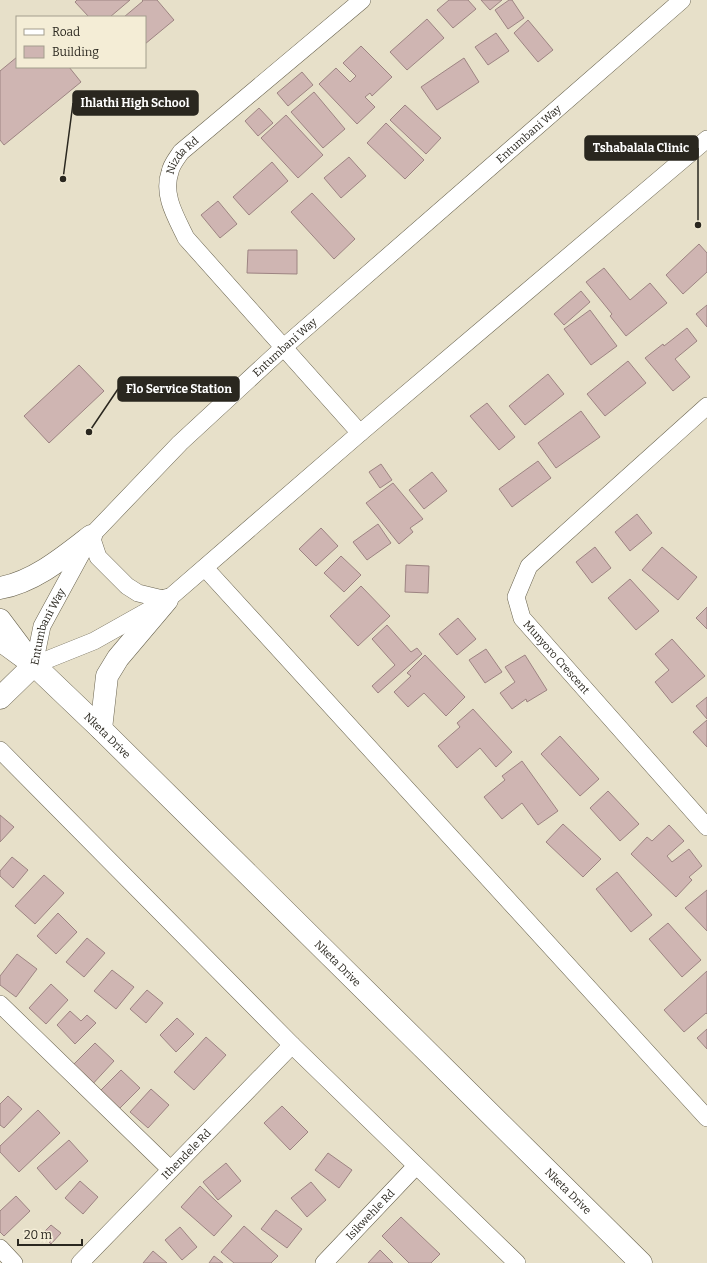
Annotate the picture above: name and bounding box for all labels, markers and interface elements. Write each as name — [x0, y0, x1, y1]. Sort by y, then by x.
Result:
legend — [16, 16, 146, 68]
text: Road — [52, 25, 80, 39]
text: Building — [52, 45, 99, 59]
callout: Ihlathi High School — [73, 91, 198, 115]
text: Ihlathi High School — [81, 96, 190, 110]
street label: Entumbani Way — [493, 102, 564, 166]
street label: Nizda Rd — [163, 134, 201, 176]
callout: Tshabalala Clinic — [585, 136, 698, 160]
text: Tshabalala Clinic — [593, 141, 689, 155]
street label: Entumbani Way — [250, 315, 320, 379]
callout: Flo Service Station — [118, 377, 239, 401]
text: Flo Service Station — [126, 382, 232, 396]
street label: Entumbani Way — [28, 586, 68, 666]
street label: Munyoro Crescent — [521, 618, 592, 696]
street label: Nketa Drive — [81, 710, 133, 761]
street label: Nketa Drive — [312, 938, 364, 989]
street label: Ithendele Rd — [159, 1126, 214, 1182]
street label: Nketa Drive — [542, 1165, 594, 1217]
street label: Isikwehle Rd — [343, 1186, 397, 1242]
scale bar — [18, 1221, 82, 1247]
text: 20 m — [24, 1228, 53, 1242]

